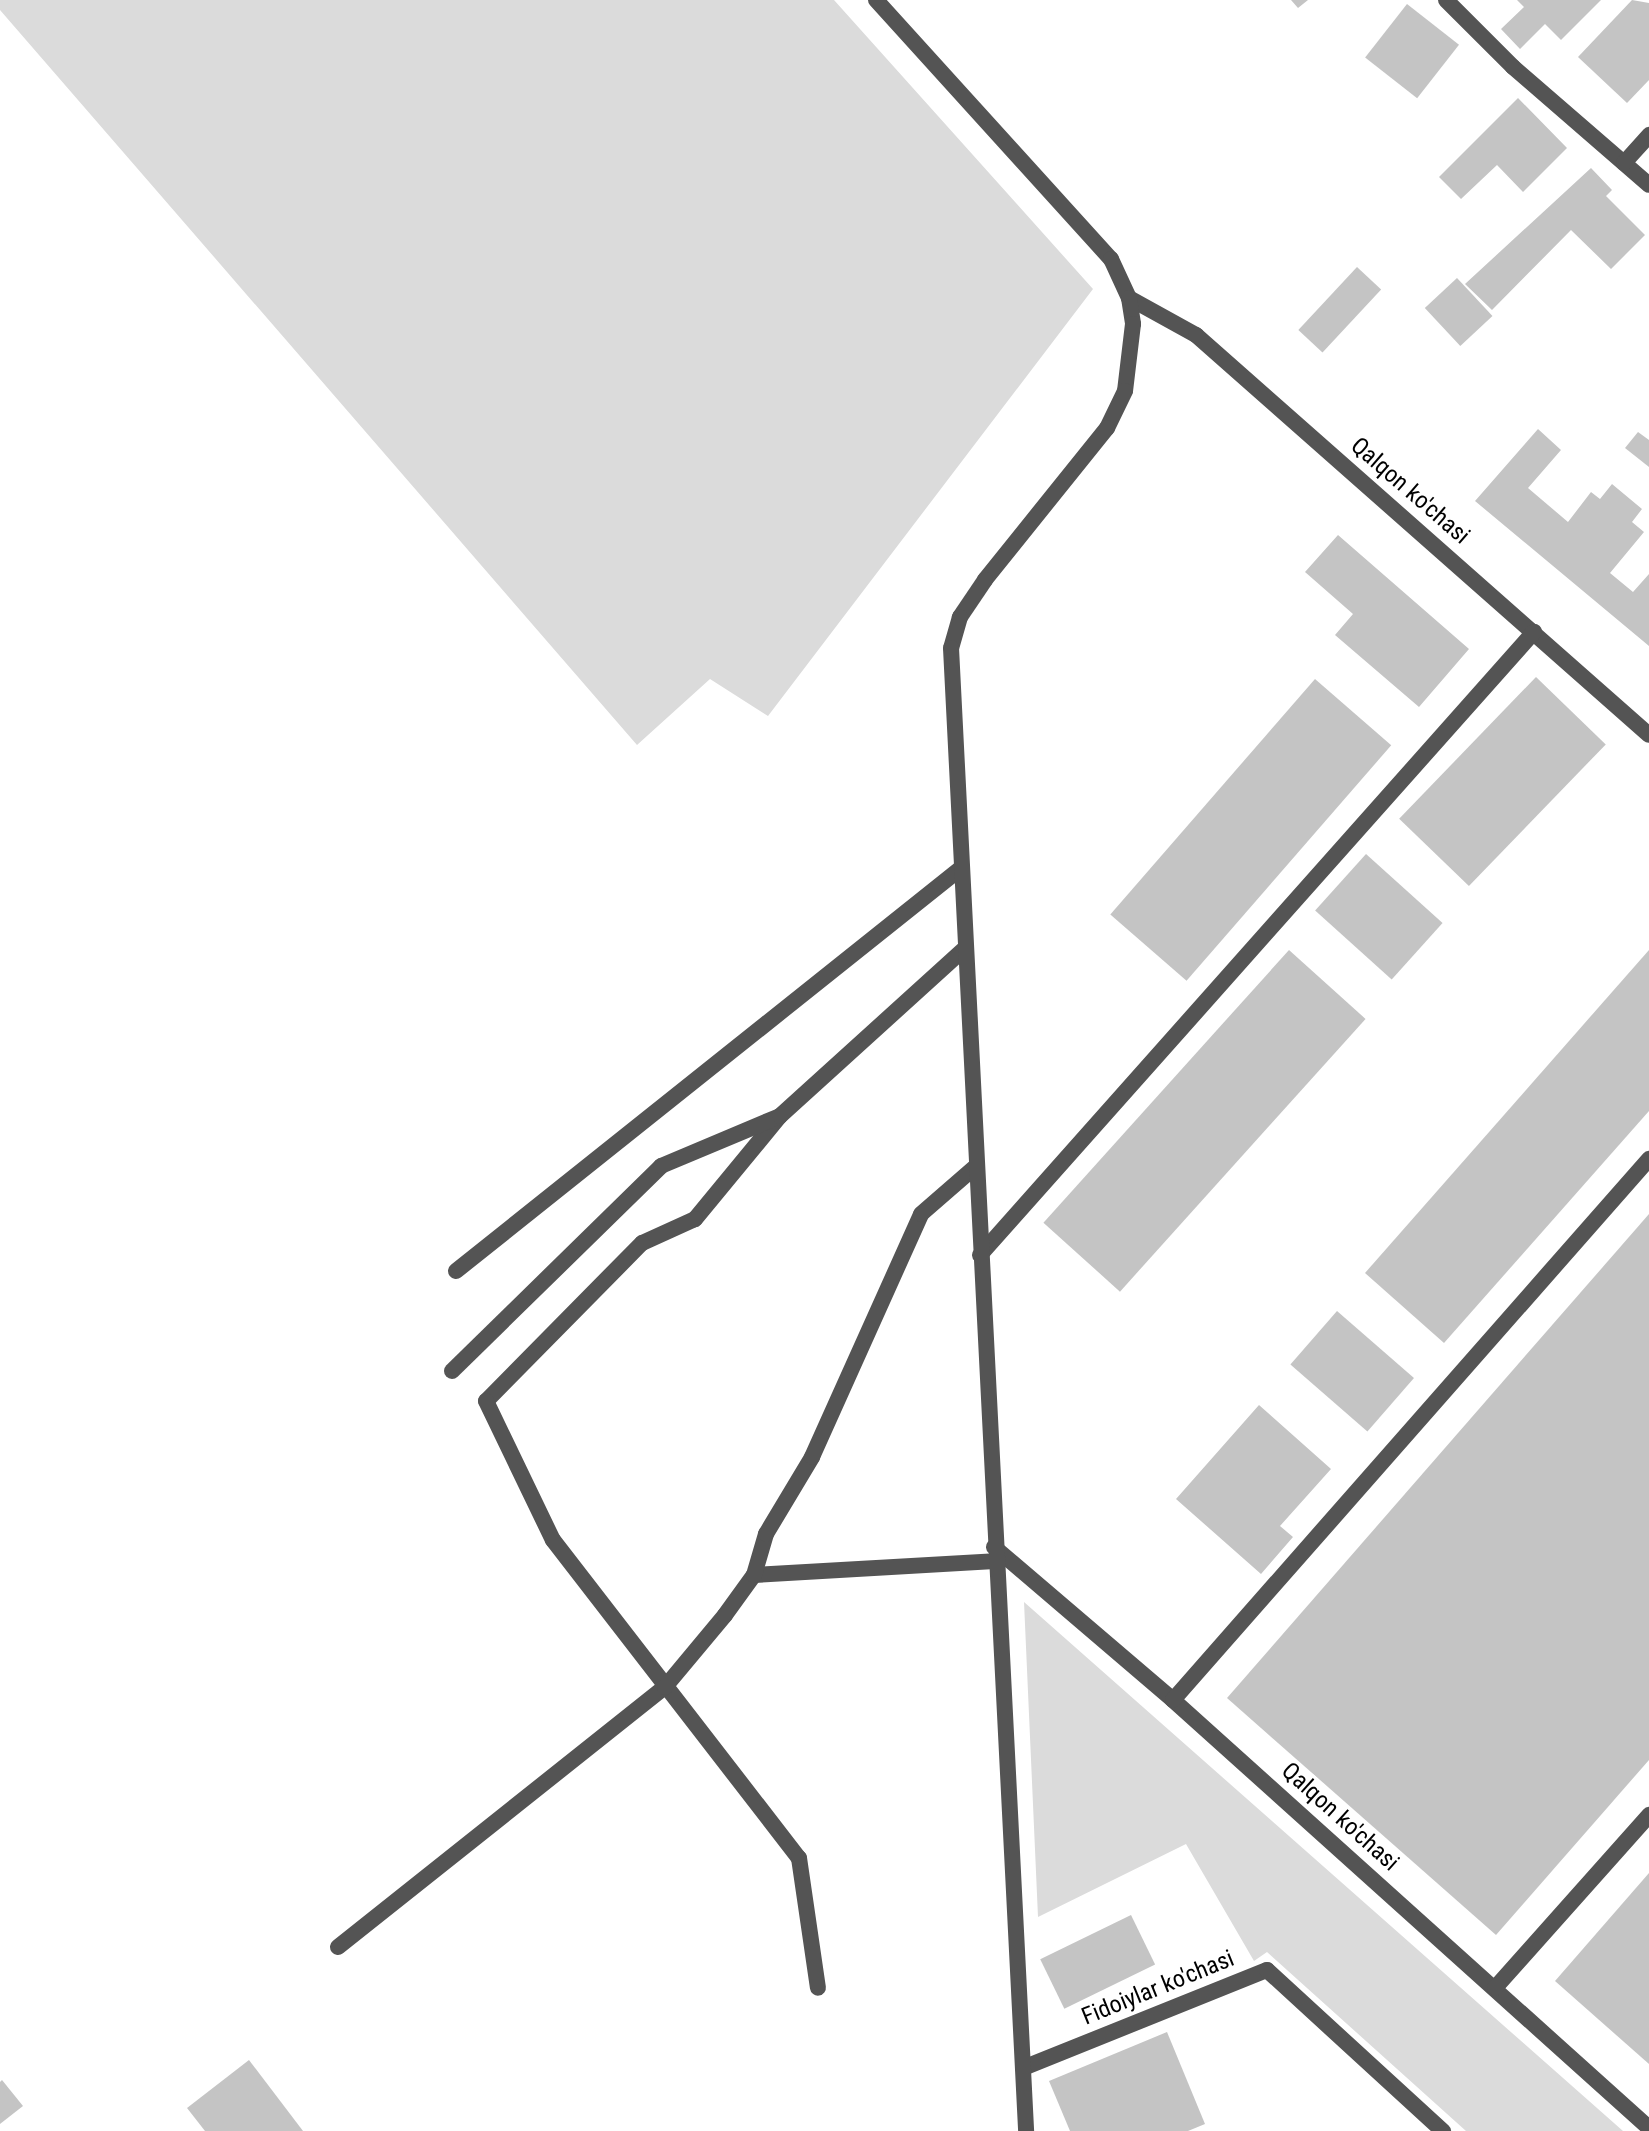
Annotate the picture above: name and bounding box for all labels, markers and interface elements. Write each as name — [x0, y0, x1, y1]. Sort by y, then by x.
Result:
street label: Qalqon ko'chasi — [1345, 432, 1475, 550]
street label: Qalqon ko'chasi — [1275, 1757, 1405, 1877]
street label: Fidoiylar ko'chasi — [1078, 1944, 1238, 2032]

